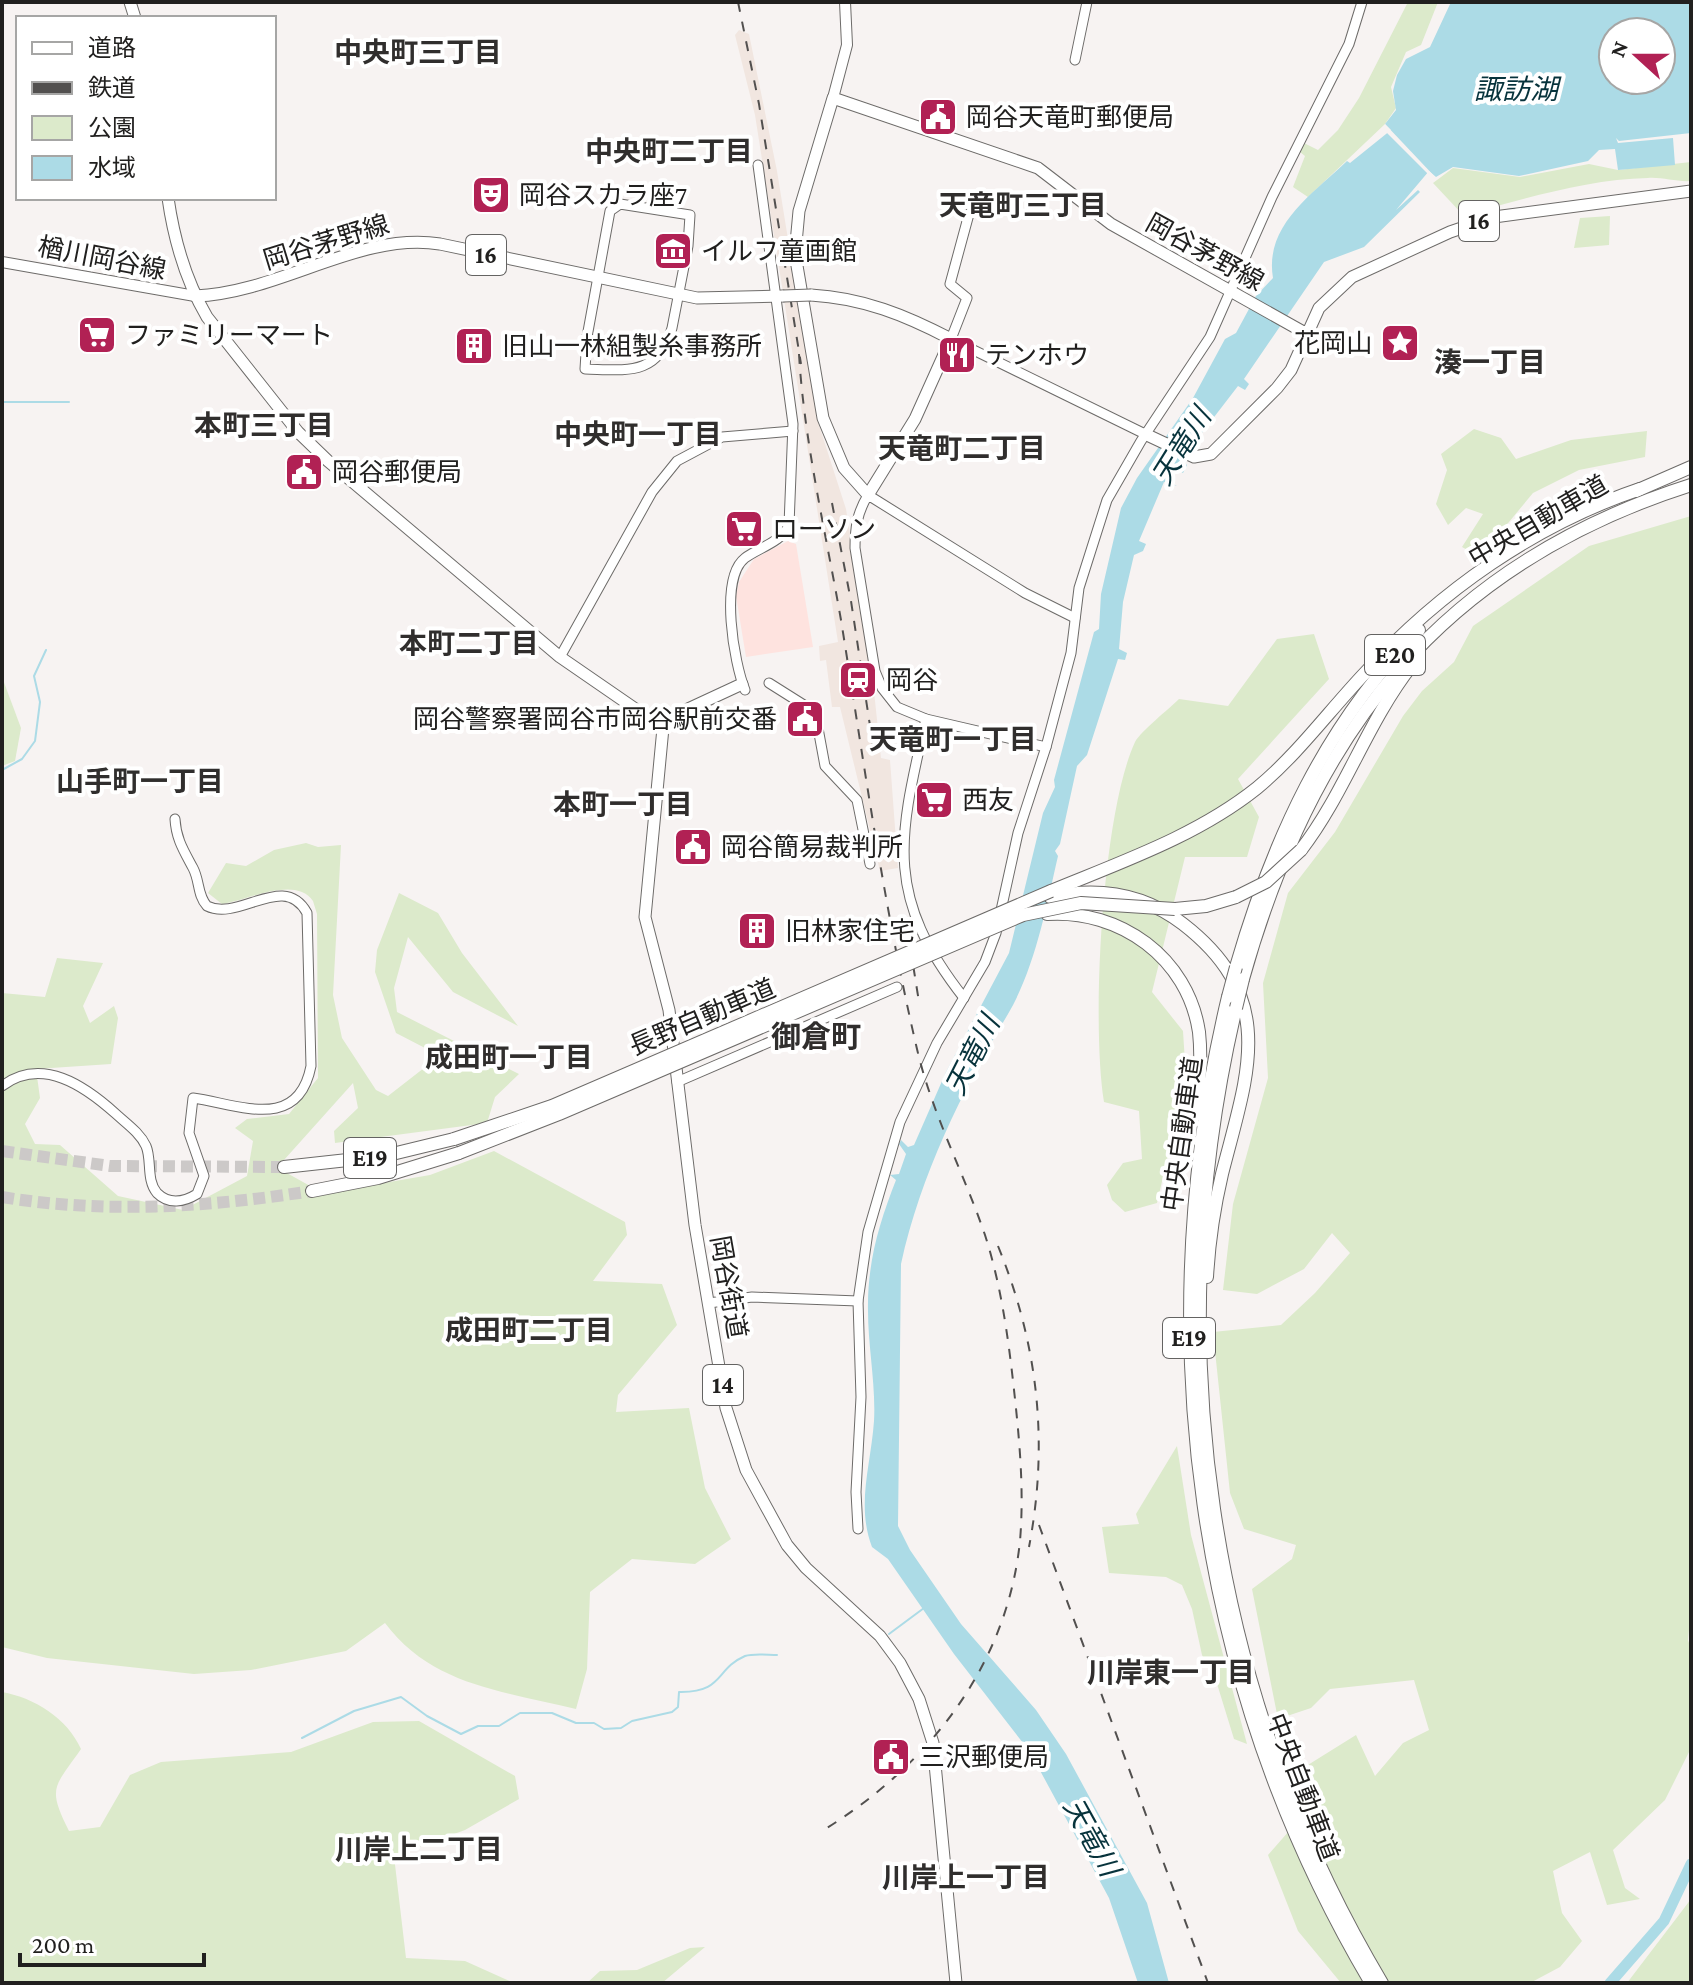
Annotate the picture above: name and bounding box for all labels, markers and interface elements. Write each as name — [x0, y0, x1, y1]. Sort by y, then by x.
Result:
legend — [16, 16, 276, 200]
north arrow — [1597, 16, 1677, 96]
text: 道路 — [88, 34, 136, 61]
district label: 中央町三丁目 — [334, 37, 502, 68]
text: N — [1604, 38, 1633, 60]
text: 鉄道 — [88, 74, 136, 101]
water label: 諏訪湖 — [1474, 74, 1562, 105]
public building icon: 岡谷天竜町郵便局 — [917, 96, 959, 138]
place label: 岡谷天竜町郵便局 — [966, 103, 1174, 132]
text: 公園 — [88, 114, 136, 141]
district label: 中央町二丁目 — [585, 136, 753, 167]
text: 水域 — [88, 154, 136, 181]
theatre icon: 岡谷スカラ座7 — [470, 174, 512, 216]
place label: 岡谷スカラ座7 — [519, 181, 687, 210]
district label: 天竜町三丁目 — [939, 190, 1107, 221]
road number: 16 — [1459, 201, 1499, 241]
street label: 岡谷茅野線 — [1141, 208, 1269, 297]
street label: 岡谷茅野線 — [260, 210, 393, 275]
museum icon: イルフ童画館 — [652, 230, 694, 272]
street label: 楢川岡谷線 — [35, 232, 168, 285]
road number: 16 — [466, 235, 506, 275]
place label: イルフ童画館 — [701, 237, 857, 266]
supermarket icon: ファミリーマート — [76, 314, 118, 356]
place label: ファミリーマート — [125, 321, 333, 350]
place icon: 花岡山 — [1379, 322, 1421, 364]
building icon: 旧山一林組製糸事務所 — [453, 325, 495, 367]
place label: 花岡山 — [1294, 329, 1372, 358]
place label: 旧山一林組製糸事務所 — [502, 332, 762, 361]
restaurant icon: テンホウ — [936, 334, 978, 376]
place label: テンホウ — [985, 341, 1089, 370]
district label: 湊一丁目 — [1434, 347, 1546, 378]
water label: 天竜川 — [1146, 400, 1218, 490]
district label: 本町三丁目 — [194, 410, 334, 441]
district label: 中央町一丁目 — [554, 419, 722, 450]
district label: 天竜町二丁目 — [878, 433, 1046, 464]
public building icon: 岡谷郵便局 — [283, 451, 325, 493]
place label: 岡谷郵便局 — [332, 458, 462, 487]
street label: 中央自動車道 — [1463, 470, 1613, 573]
supermarket icon: ローソン — [723, 508, 765, 550]
place label: ローソン — [772, 515, 876, 544]
district label: 本町二丁目 — [399, 628, 539, 659]
road number: E20 — [1365, 635, 1425, 675]
station icon: 岡谷 — [837, 659, 879, 701]
place label: 岡谷 — [886, 666, 938, 695]
public building icon: 岡谷警察署岡谷市岡谷駅前交番 — [784, 698, 826, 740]
place label: 岡谷警察署岡谷市岡谷駅前交番 — [413, 705, 777, 734]
district label: 天竜町一丁目 — [869, 724, 1037, 755]
district label: 山手町一丁目 — [56, 766, 224, 797]
supermarket icon: 西友 — [913, 779, 955, 821]
place label: 西友 — [962, 786, 1014, 815]
district label: 本町一丁目 — [553, 789, 693, 820]
public building icon: 岡谷簡易裁判所 — [672, 826, 714, 868]
place label: 岡谷簡易裁判所 — [721, 833, 903, 862]
building icon: 旧林家住宅 — [736, 910, 778, 952]
place label: 旧林家住宅 — [785, 917, 915, 946]
street label: 長野自動車道 — [625, 974, 780, 1061]
water label: 天竜川 — [940, 1008, 1007, 1100]
district label: 御倉町 — [771, 1020, 861, 1053]
district label: 成田町一丁目 — [425, 1042, 593, 1073]
street label: 中央自動車道 — [1157, 1055, 1208, 1213]
road number: E19 — [344, 1138, 396, 1178]
street label: 岡谷街道 — [705, 1233, 752, 1341]
district label: 成田町二丁目 — [445, 1315, 613, 1346]
road number: E19 — [1163, 1318, 1215, 1358]
road number: 14 — [703, 1365, 743, 1405]
district label: 川岸東一丁目 — [1087, 1657, 1255, 1688]
street label: 中央自動車道 — [1261, 1709, 1344, 1865]
public building icon: 三沢郵便局 — [870, 1736, 912, 1778]
place label: 三沢郵便局 — [919, 1743, 1049, 1772]
water label: 天竜川 — [1058, 1793, 1127, 1884]
district label: 川岸上二丁目 — [335, 1834, 503, 1865]
district label: 川岸上一丁目 — [882, 1862, 1050, 1893]
scale bar — [20, 1917, 204, 1967]
text: 200 m — [32, 1931, 94, 1958]

